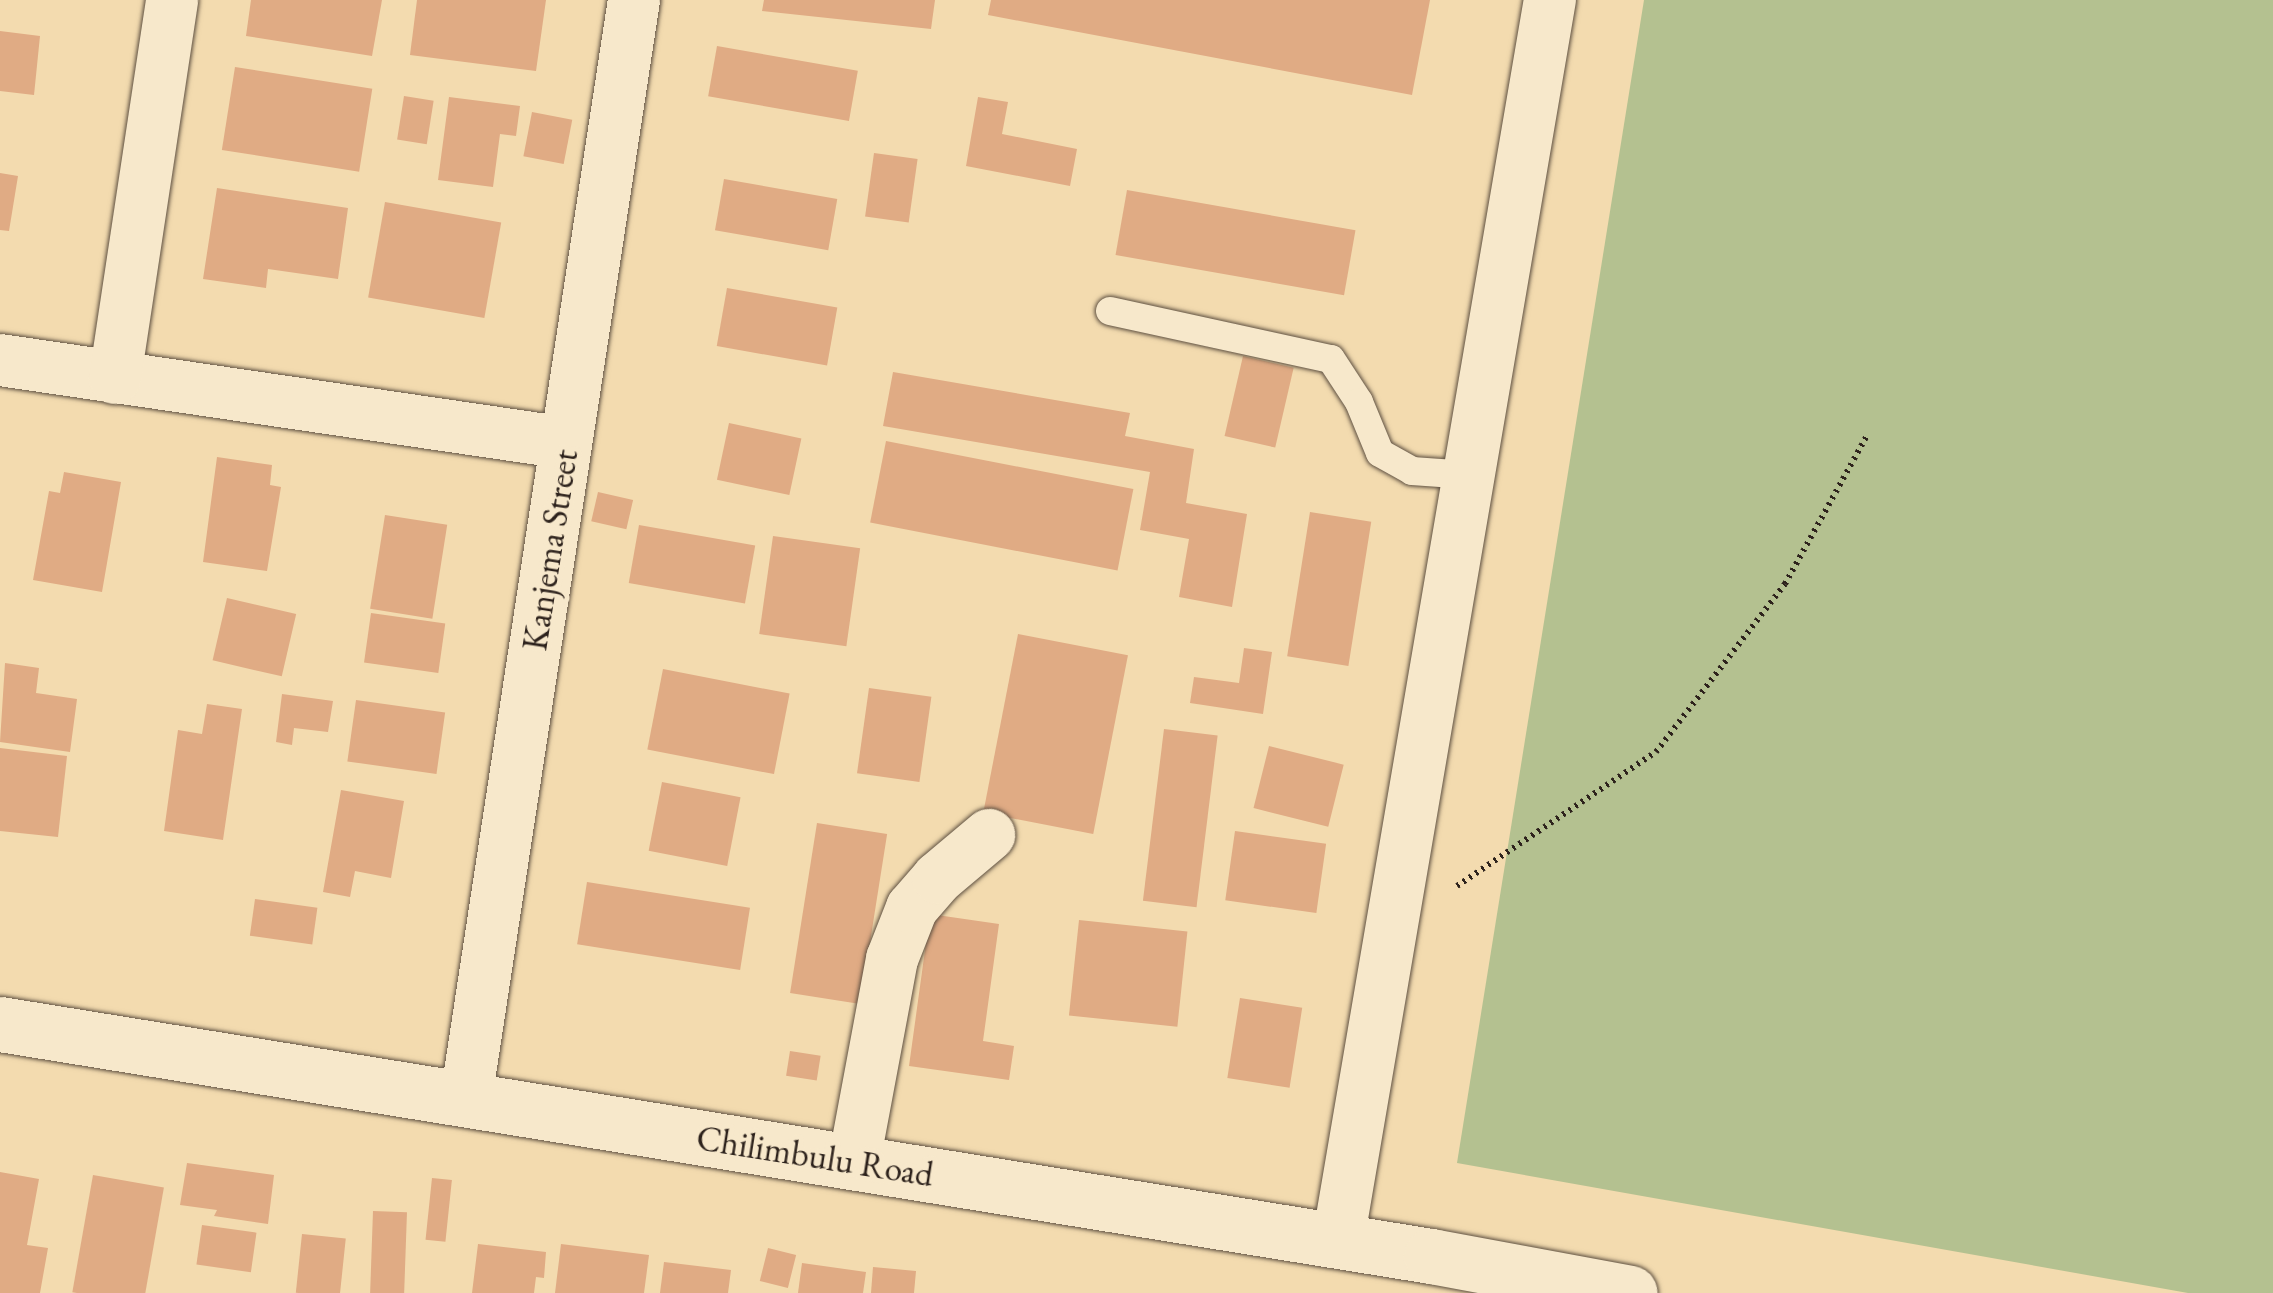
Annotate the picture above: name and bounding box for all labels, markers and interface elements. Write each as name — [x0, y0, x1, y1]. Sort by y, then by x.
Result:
street label: Kanjema Street — [513, 446, 587, 654]
street label: Chilimbulu Road — [694, 1117, 936, 1195]

